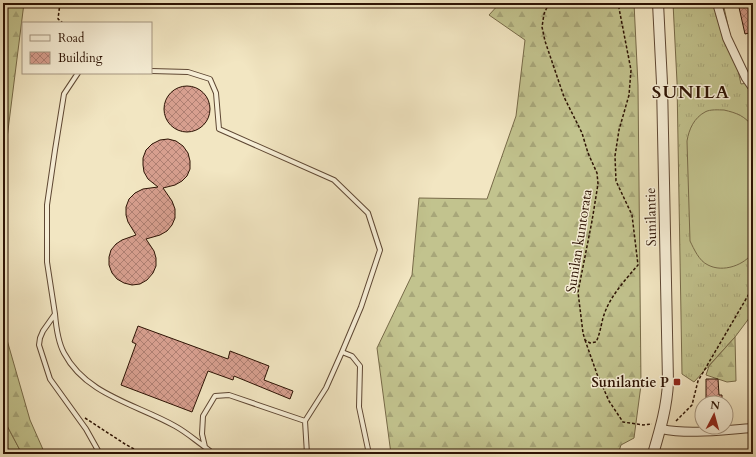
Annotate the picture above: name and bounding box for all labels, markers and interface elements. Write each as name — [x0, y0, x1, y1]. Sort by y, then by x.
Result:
legend — [22, 22, 152, 74]
text: Road — [58, 30, 85, 46]
text: Building — [58, 50, 103, 66]
district label: SUNILA — [652, 80, 730, 105]
street label: Sunilantie — [641, 187, 661, 247]
street label: Sunilan kuntorata — [561, 188, 597, 294]
place label: Sunilantie P — [591, 373, 669, 392]
marker: Sunilantie P — [672, 377, 682, 387]
north arrow — [694, 395, 734, 435]
text: N — [709, 398, 721, 414]

